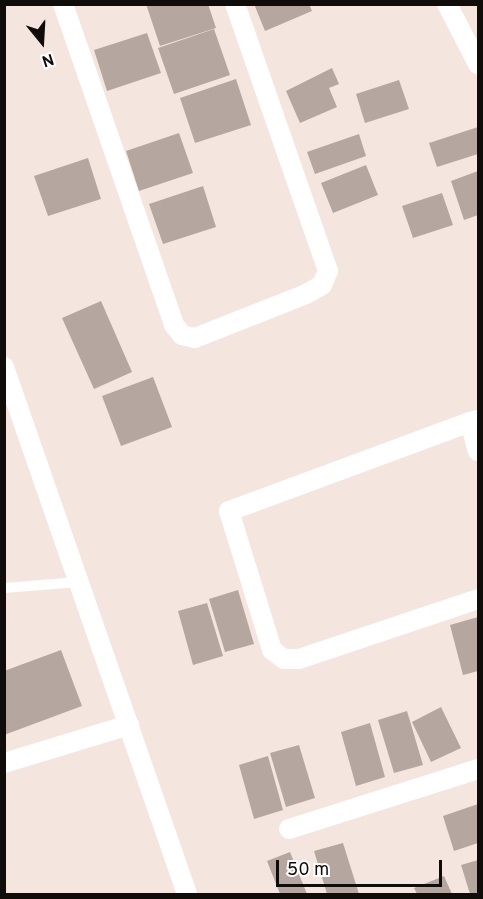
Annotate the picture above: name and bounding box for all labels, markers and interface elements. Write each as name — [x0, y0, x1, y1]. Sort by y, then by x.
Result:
north arrow — [12, 12, 72, 72]
text: N — [39, 48, 56, 70]
scale bar — [279, 848, 446, 886]
text: 50 m — [287, 859, 329, 882]

